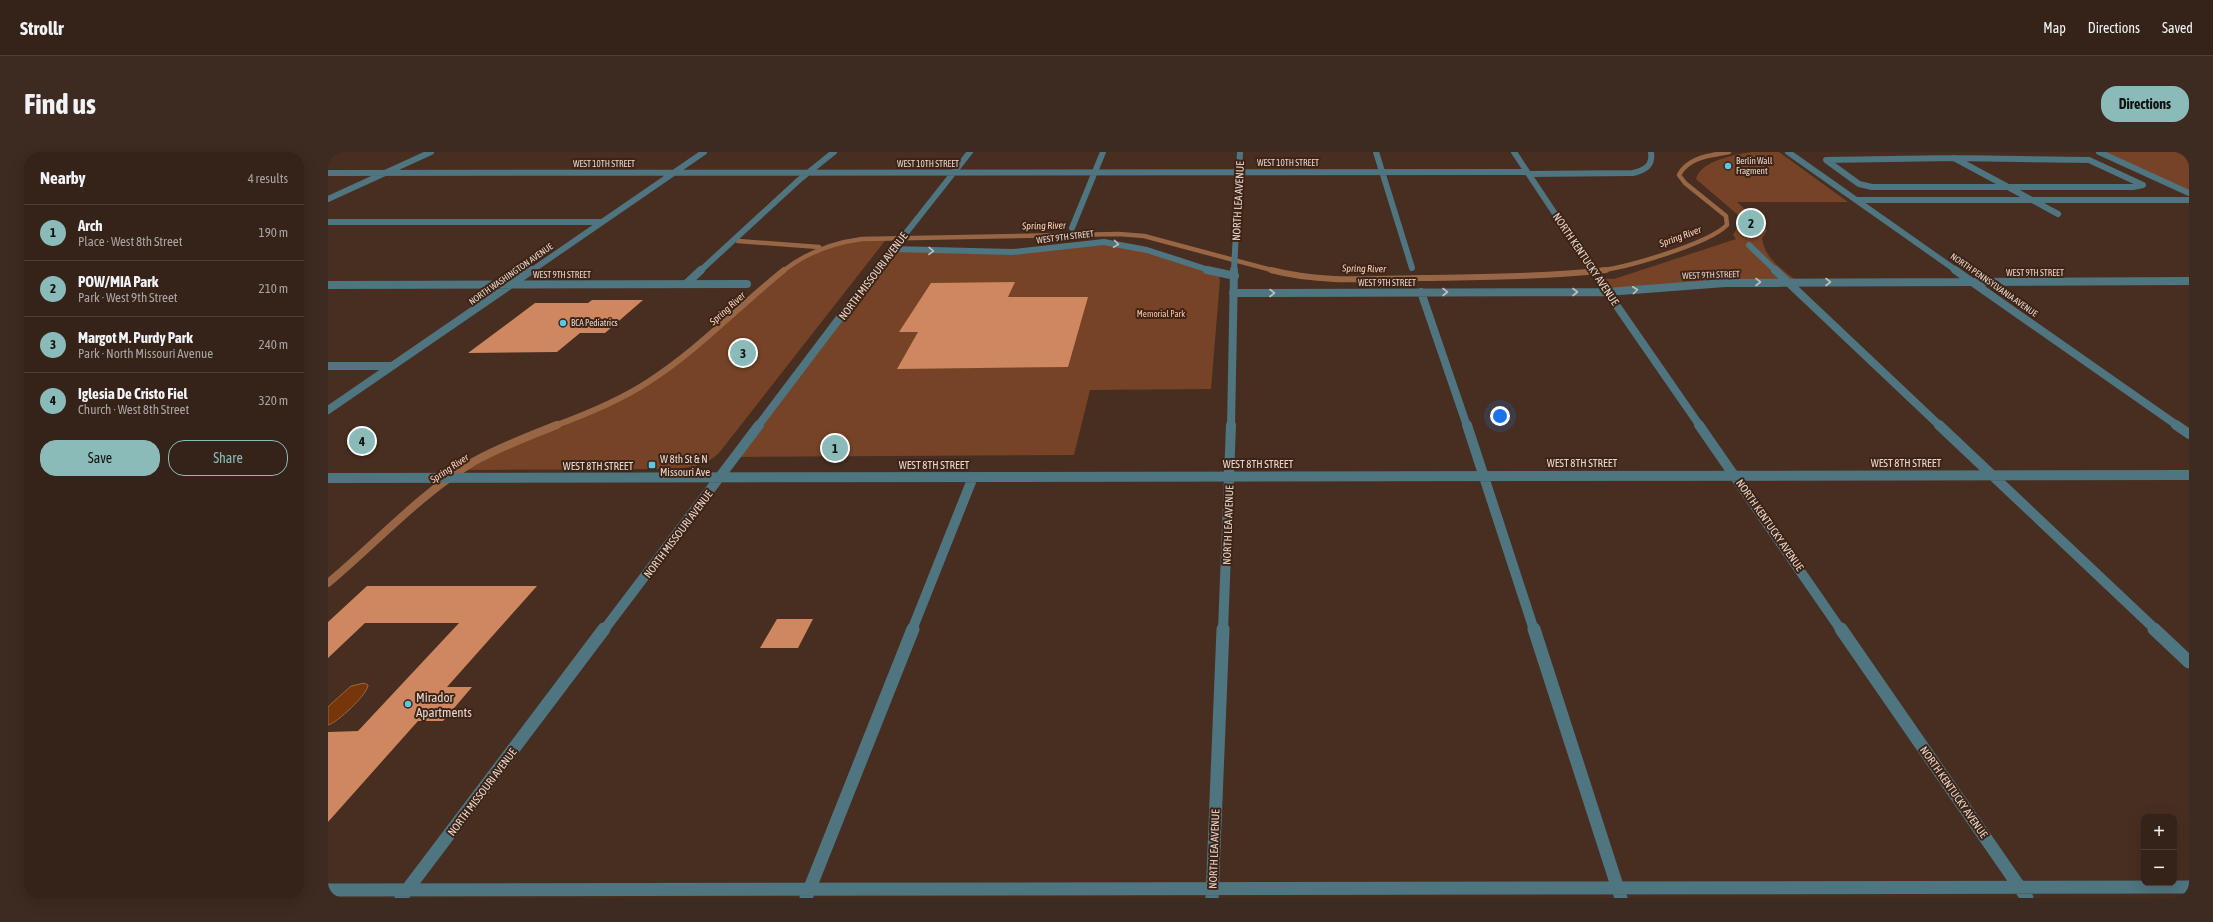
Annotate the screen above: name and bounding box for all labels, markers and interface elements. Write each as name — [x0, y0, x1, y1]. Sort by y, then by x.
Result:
text: Strollr — [20, 17, 64, 39]
text: Map — [2043, 20, 2066, 36]
text: Directions — [2088, 20, 2140, 36]
text: Saved — [2162, 20, 2193, 36]
button: Directions — [2101, 86, 2189, 122]
text: Find us — [24, 88, 96, 120]
place label: Berlin Wall Fragment — [1736, 156, 1773, 176]
street label: WEST 10TH STREET — [1257, 158, 1319, 168]
street label: WEST 10TH STREET — [573, 159, 635, 169]
street label: WEST 10TH STREET — [897, 159, 959, 169]
street label: NORTH LEA AVENUE — [1230, 160, 1246, 241]
marker: Berlin Wall Fragment — [1723, 161, 1733, 171]
text: Nearby — [40, 168, 86, 188]
text: 4 results — [248, 171, 288, 186]
pin: 2 — [1738, 208, 1764, 238]
street label: NORTH KENTUCKY AVENUE — [1551, 211, 1622, 308]
text: Arch — [78, 217, 103, 234]
water label: Spring River — [1021, 220, 1067, 231]
water label: Spring River — [1657, 223, 1704, 249]
text: 1 — [50, 225, 56, 240]
text: 190 m — [259, 225, 288, 240]
street label: WEST 9TH STREET — [1036, 229, 1094, 245]
street label: NORTH MISSOURI AVENUE — [836, 230, 910, 322]
text: Place · West 8th Street — [78, 234, 182, 249]
one-way arrow — [1113, 239, 1119, 248]
street label: NORTH WASHINGTON AVENUE — [467, 241, 555, 307]
one-way arrow — [928, 246, 934, 255]
street label: NORTH PENNSYLVANIA AVENUE — [1949, 251, 2040, 319]
water label: Spring River — [1341, 263, 1387, 274]
street label: WEST 9TH STREET — [2006, 268, 2064, 278]
street label: WEST 9TH STREET — [1682, 269, 1740, 281]
street label: WEST 9TH STREET — [533, 270, 591, 280]
text: POW/MIA Park — [78, 273, 158, 290]
street label: WEST 9TH STREET — [1358, 278, 1416, 288]
one-way arrow — [1755, 278, 1761, 286]
one-way arrow — [1825, 278, 1831, 286]
text: 2 — [50, 281, 56, 296]
text: 210 m — [259, 281, 288, 296]
one-way arrow — [1632, 285, 1638, 294]
one-way arrow — [1442, 288, 1448, 296]
one-way arrow — [1572, 288, 1578, 296]
water label: Spring River — [707, 289, 748, 328]
one-way arrow — [1269, 289, 1275, 297]
text: Park · West 9th Street — [78, 290, 178, 305]
park label: Memorial Park — [1137, 309, 1185, 319]
marker: BCA Pediatrics — [558, 318, 568, 328]
place label: BCA Pediatrics — [571, 318, 618, 328]
text: Margot M. Purdy Park — [78, 329, 193, 346]
text: 3 — [50, 337, 56, 352]
text: 240 m — [259, 337, 288, 352]
pin: 3 — [730, 338, 756, 368]
text: Park · North Missouri Avenue — [78, 346, 213, 361]
text: Iglesia De Cristo Fiel — [78, 385, 187, 402]
text: 4 — [50, 393, 56, 408]
text: 320 m — [259, 393, 288, 408]
text: Church · West 8th Street — [78, 402, 189, 417]
your location — [1490, 406, 1510, 426]
pin: 4 — [349, 426, 375, 456]
pin: 1 — [822, 433, 848, 463]
button: Save — [40, 440, 160, 476]
button: Share — [168, 440, 288, 476]
water label: Spring River — [427, 451, 471, 486]
place label: W 8th St & N Missouri Ave — [660, 453, 710, 478]
street label: WEST 8TH STREET — [1547, 457, 1617, 469]
street label: WEST 8TH STREET — [1871, 457, 1941, 469]
street label: WEST 8TH STREET — [1223, 458, 1293, 470]
street label: WEST 8TH STREET — [899, 459, 969, 471]
street label: WEST 8TH STREET — [563, 460, 633, 472]
marker: W 8th St & N Missouri Ave — [647, 460, 657, 470]
street label: NORTH KENTUCKY AVENUE — [1734, 477, 1806, 573]
street label: NORTH LEA AVENUE — [1221, 485, 1235, 565]
street label: NORTH MISSOURI AVENUE — [641, 488, 715, 580]
place label: Mirador Apartments — [416, 690, 472, 720]
marker: Mirador Apartments — [403, 699, 413, 709]
street label: NORTH KENTUCKY AVENUE — [1918, 744, 1990, 840]
street label: NORTH MISSOURI AVENUE — [445, 746, 519, 838]
street label: NORTH LEA AVENUE — [1207, 809, 1221, 889]
map controls — [2141, 814, 2177, 886]
button: + — [2141, 814, 2177, 850]
button: − — [2141, 850, 2177, 886]

